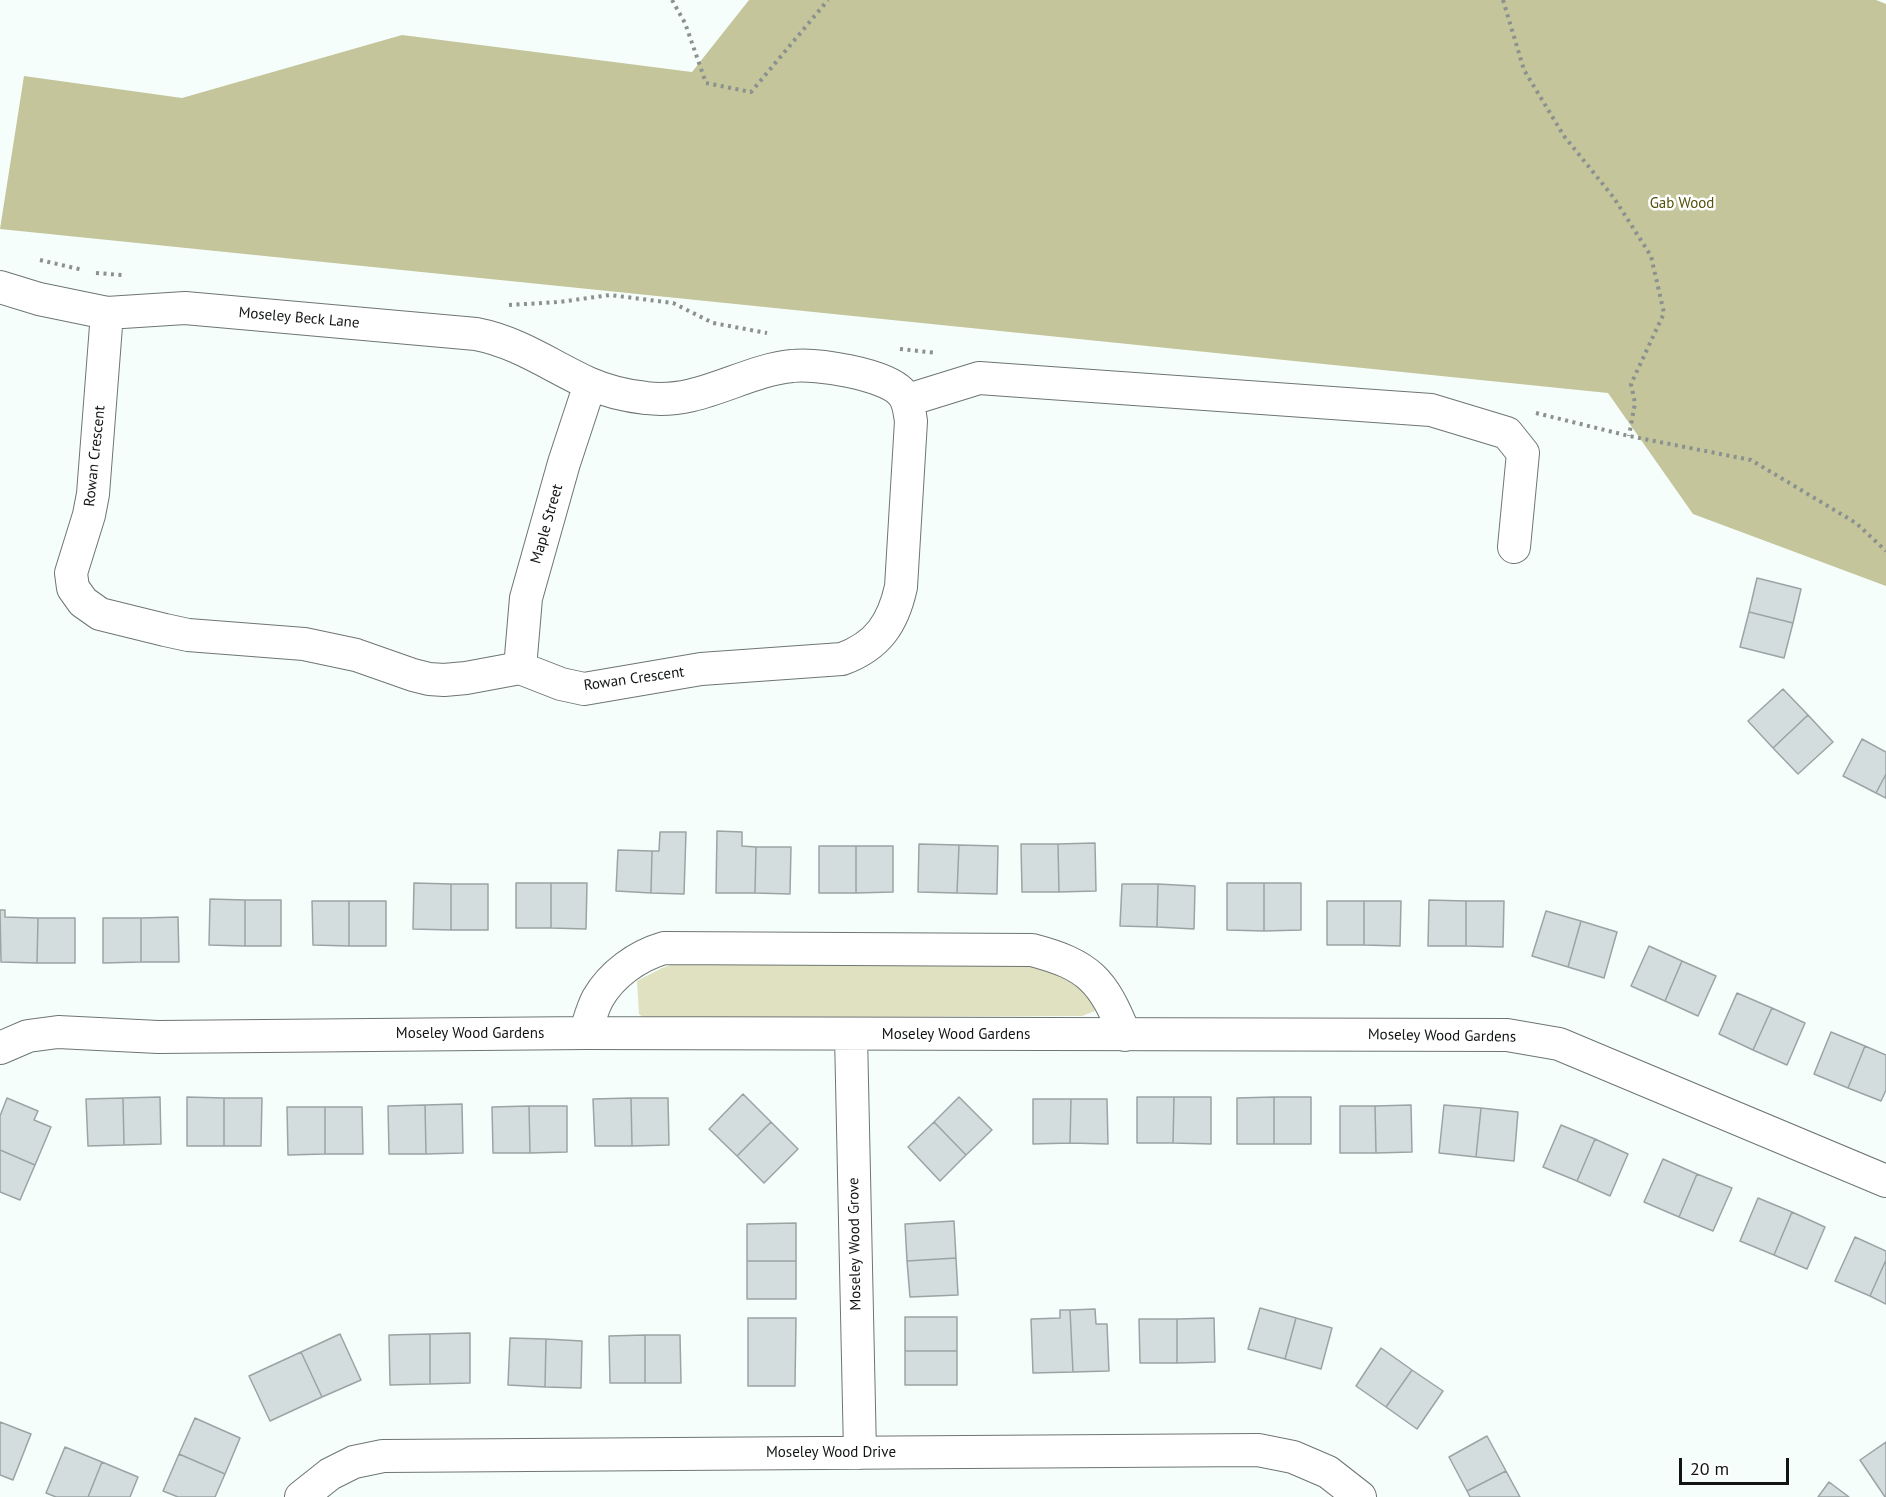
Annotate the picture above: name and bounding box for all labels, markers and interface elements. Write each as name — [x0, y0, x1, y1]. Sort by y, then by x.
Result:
park label: Gab Wood — [1650, 195, 1714, 213]
street label: Moseley Beck Lane — [238, 304, 360, 332]
street label: Rowan Crescent — [81, 405, 109, 507]
street label: Maple Street — [527, 482, 567, 566]
street label: Rowan Crescent — [583, 663, 685, 695]
street label: Moseley Wood Gardens — [396, 1025, 544, 1043]
street label: Moseley Wood Gardens — [882, 1026, 1030, 1044]
street label: Moseley Wood Gardens — [1368, 1026, 1516, 1046]
street label: Moseley Wood Grove — [845, 1177, 865, 1311]
street label: Moseley Wood Drive — [766, 1444, 896, 1462]
scale bar — [1682, 1446, 1792, 1484]
text: 20 m — [1690, 1457, 1729, 1480]

